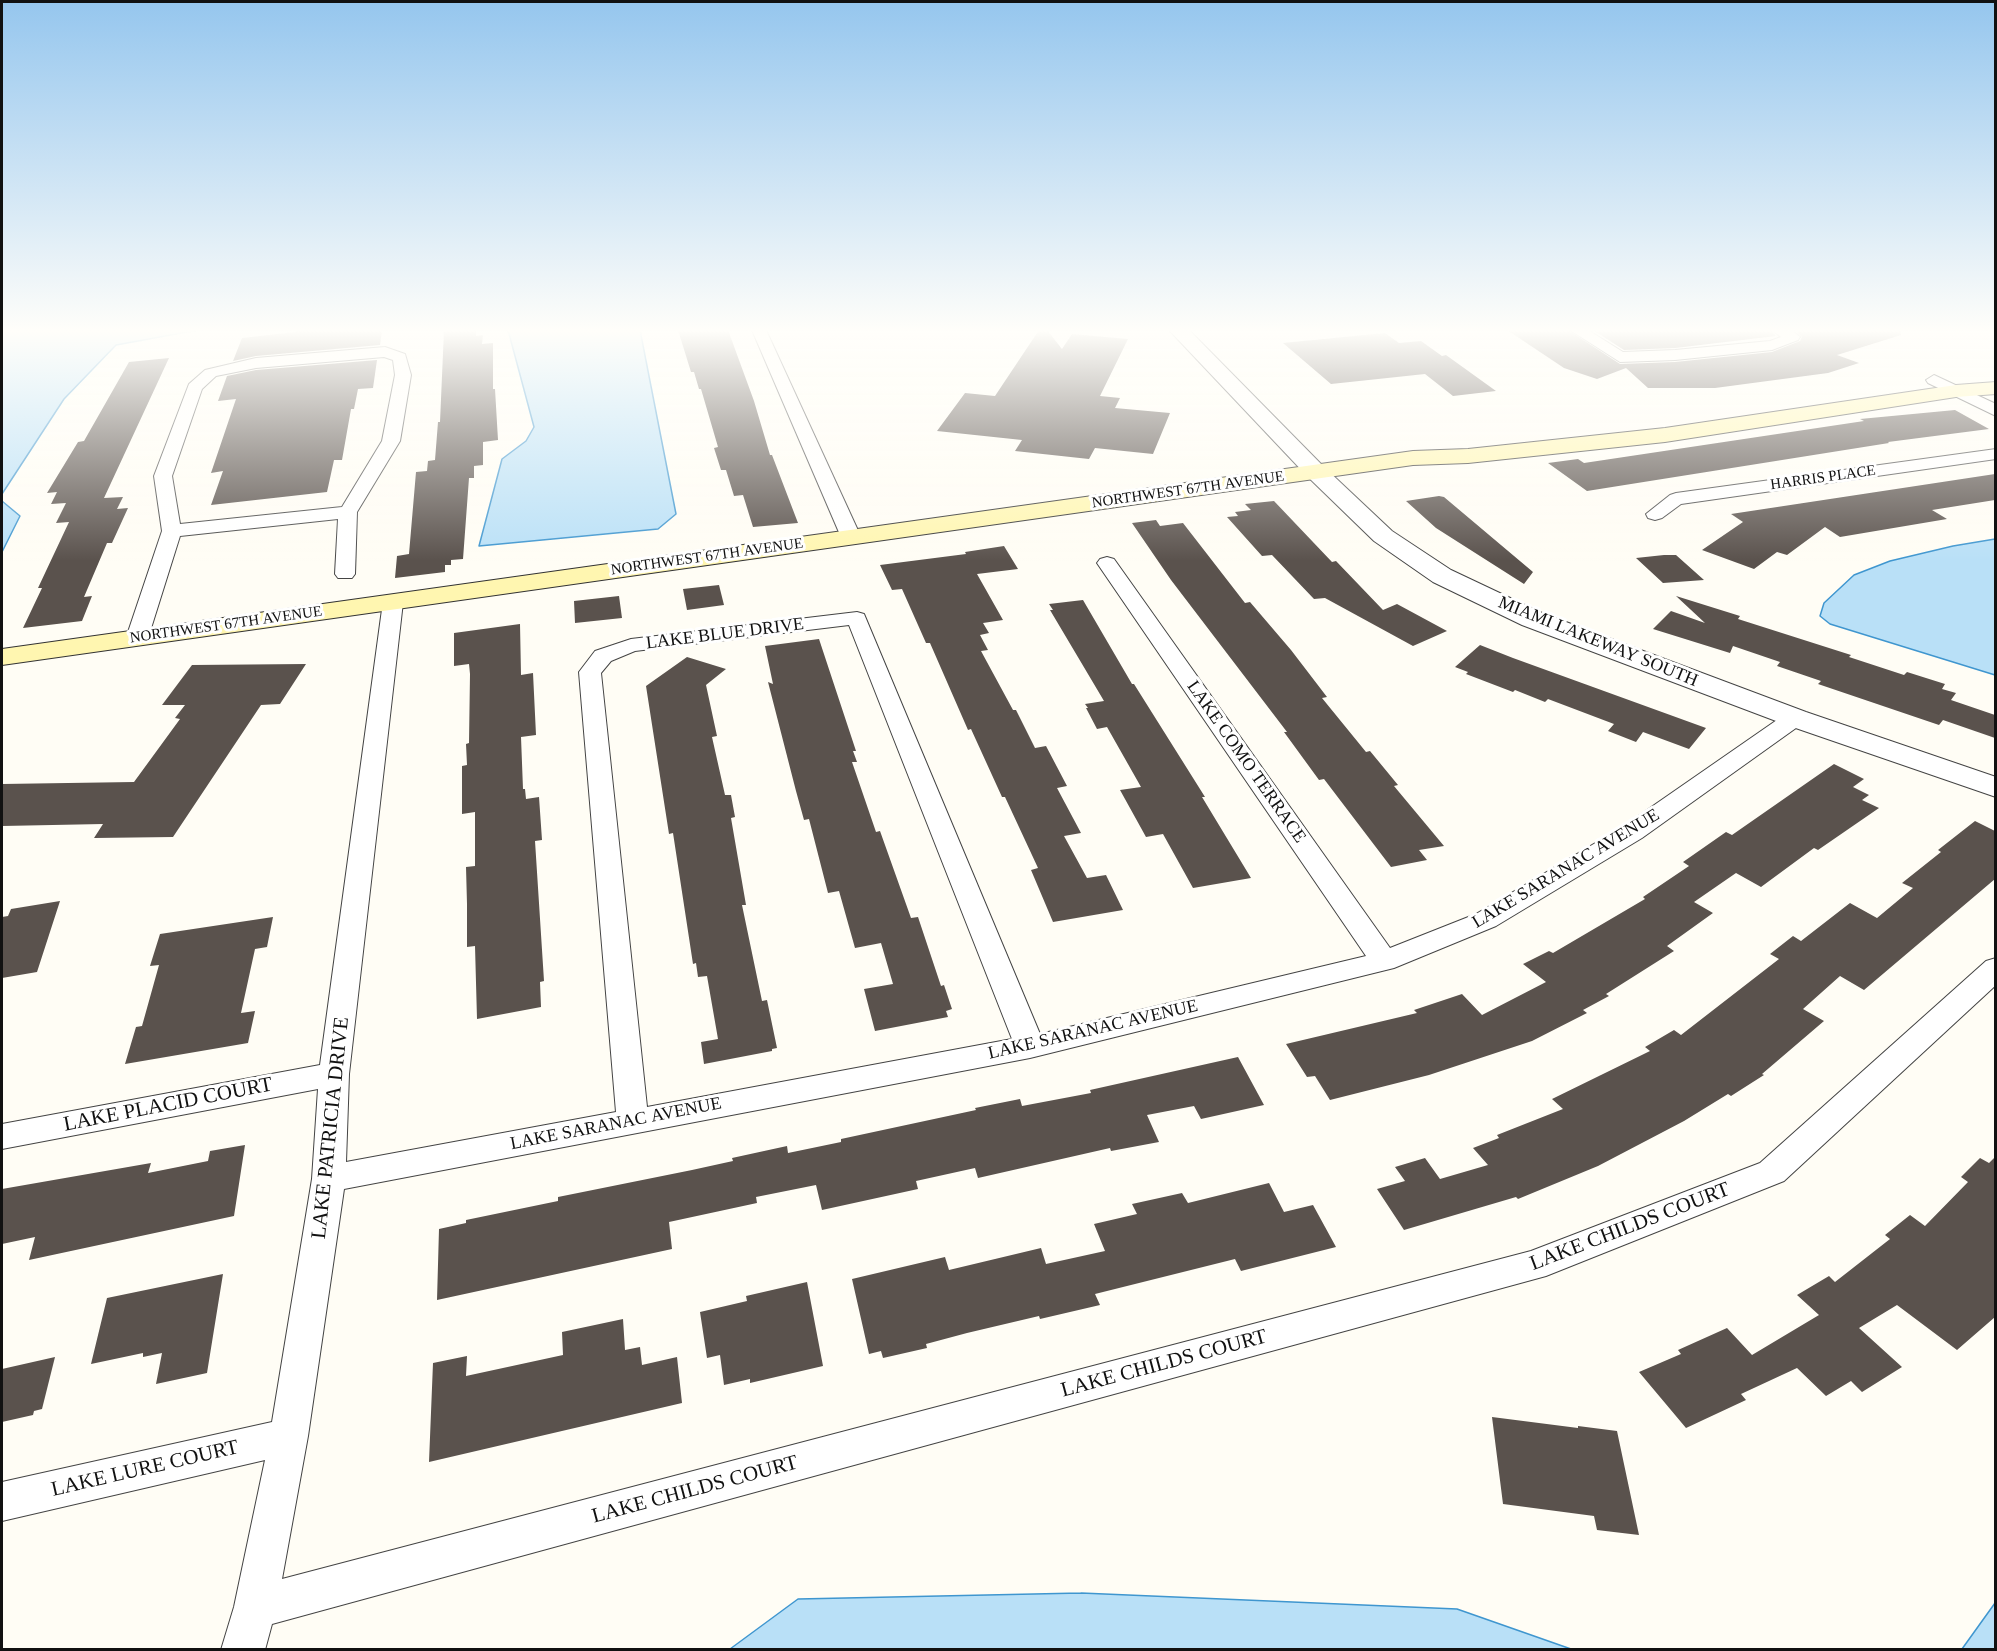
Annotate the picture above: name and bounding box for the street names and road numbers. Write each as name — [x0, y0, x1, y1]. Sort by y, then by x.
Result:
street label: HARRIS PLACE — [1769, 462, 1877, 494]
street label: NORTHWEST 67TH AVENUE — [1091, 468, 1285, 512]
street label: NORTHWEST 67TH AVENUE — [610, 535, 804, 579]
street label: MIAMI LAKEWAY SOUTH — [1495, 592, 1701, 692]
street label: NORTHWEST 67TH AVENUE — [129, 603, 323, 647]
street label: LAKE BLUE DRIVE — [645, 614, 805, 654]
street label: LAKE COMO TERRACE — [1182, 677, 1310, 847]
street label: LAKE SARANAC AVENUE — [1468, 804, 1664, 934]
street label: LAKE SARANAC AVENUE — [986, 995, 1200, 1065]
street label: LAKE PATRICIA DRIVE — [307, 1016, 355, 1240]
street label: LAKE PLACID COURT — [61, 1072, 275, 1138]
street label: LAKE SARANAC AVENUE — [509, 1093, 723, 1155]
street label: LAKE CHILDS COURT — [1526, 1177, 1734, 1277]
street label: LAKE CHILDS COURT — [1058, 1324, 1270, 1404]
street label: LAKE LURE COURT — [49, 1435, 241, 1503]
street label: LAKE CHILDS COURT — [589, 1450, 801, 1530]

